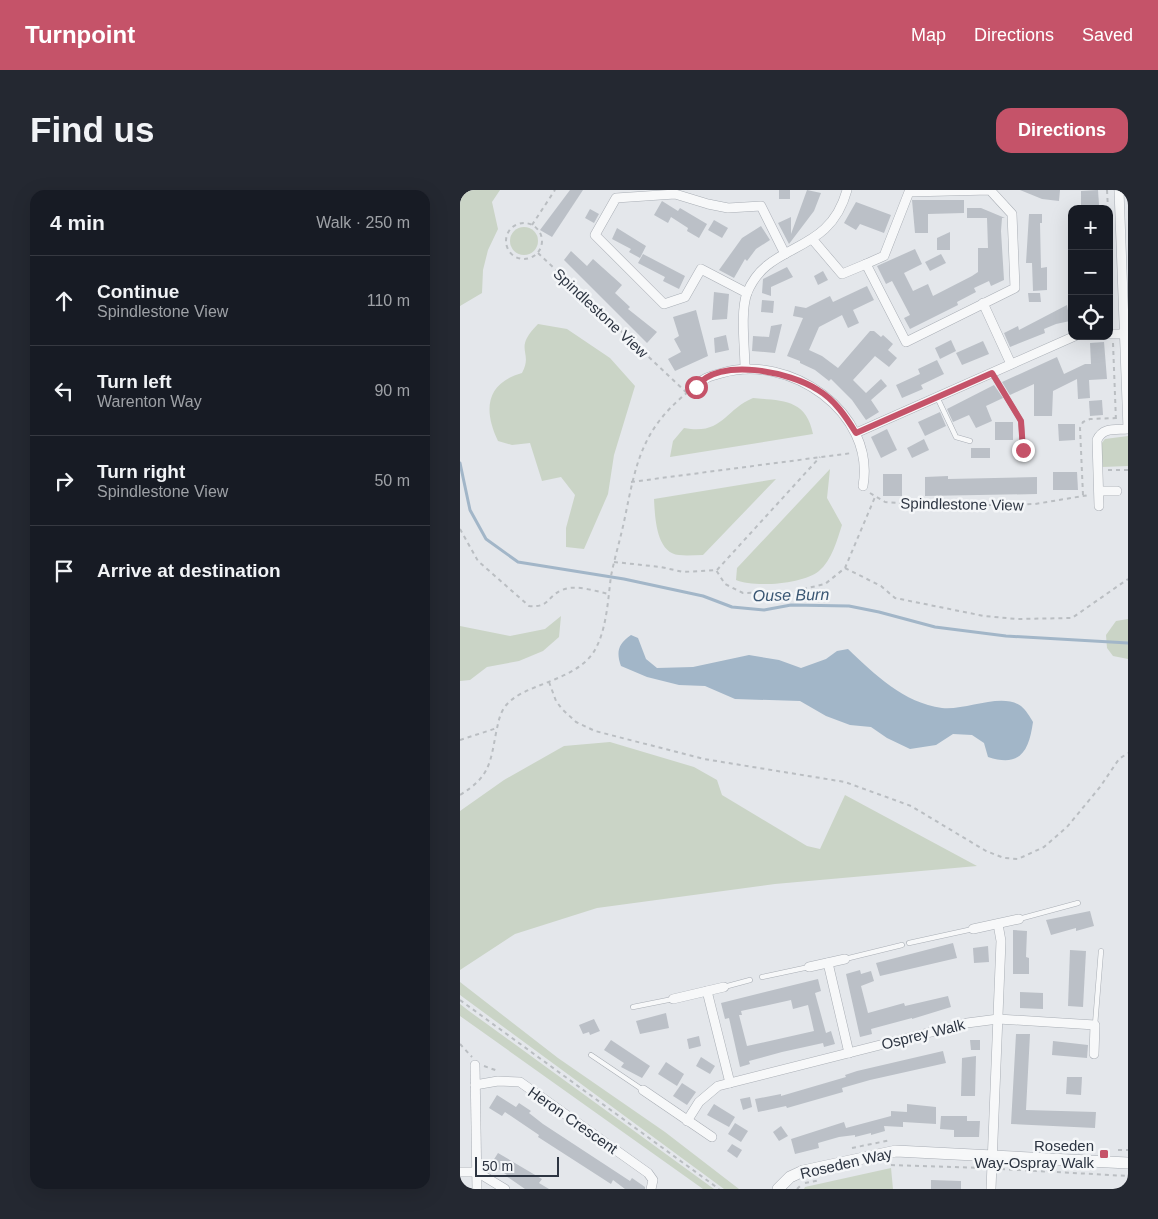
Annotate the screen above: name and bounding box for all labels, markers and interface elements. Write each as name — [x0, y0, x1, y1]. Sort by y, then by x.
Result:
text: Turnpoint — [25, 21, 135, 48]
text: Map — [911, 25, 946, 45]
text: Directions — [974, 25, 1054, 45]
text: Saved — [1082, 25, 1133, 45]
button: Directions — [996, 108, 1128, 153]
text: Find us — [30, 110, 154, 149]
map controls — [1068, 205, 1113, 340]
button: + — [1068, 205, 1113, 250]
text: 4 min — [50, 211, 105, 234]
text: Walk · 250 m — [316, 214, 410, 231]
button: − — [1068, 250, 1113, 295]
street label: Spindlestone View — [550, 265, 652, 361]
text: Continue — [97, 281, 179, 302]
icon: ahead — [50, 287, 78, 315]
text: 110 m — [367, 292, 410, 309]
button: locate — [1068, 295, 1113, 340]
text: Spindlestone View — [97, 303, 228, 320]
text: Turn left — [97, 371, 172, 392]
route start — [685, 376, 708, 399]
icon: left — [50, 377, 78, 405]
text: 90 m — [374, 382, 410, 399]
text: Warenton Way — [97, 393, 202, 410]
route end — [1012, 439, 1035, 462]
text: Turn right — [97, 461, 185, 482]
icon: right — [50, 467, 78, 495]
text: 50 m — [374, 472, 410, 489]
text: Spindlestone View — [97, 483, 228, 500]
street label: Spindlestone View — [900, 494, 1024, 514]
icon: arrive — [50, 557, 78, 585]
text: Arrive at destination — [97, 560, 281, 581]
water label: Ouse Burn — [753, 586, 829, 604]
street label: Osprey Walk — [880, 1015, 967, 1053]
street label: Heron Crescent — [525, 1083, 622, 1158]
place label: Roseden Way-Ospray Walk — [974, 1137, 1094, 1171]
street label: Roseden Way — [798, 1144, 894, 1182]
marker: Roseden Way-Ospray Walk — [1098, 1148, 1110, 1160]
scale bar — [475, 1154, 559, 1177]
text: 50 m — [482, 1158, 513, 1174]

